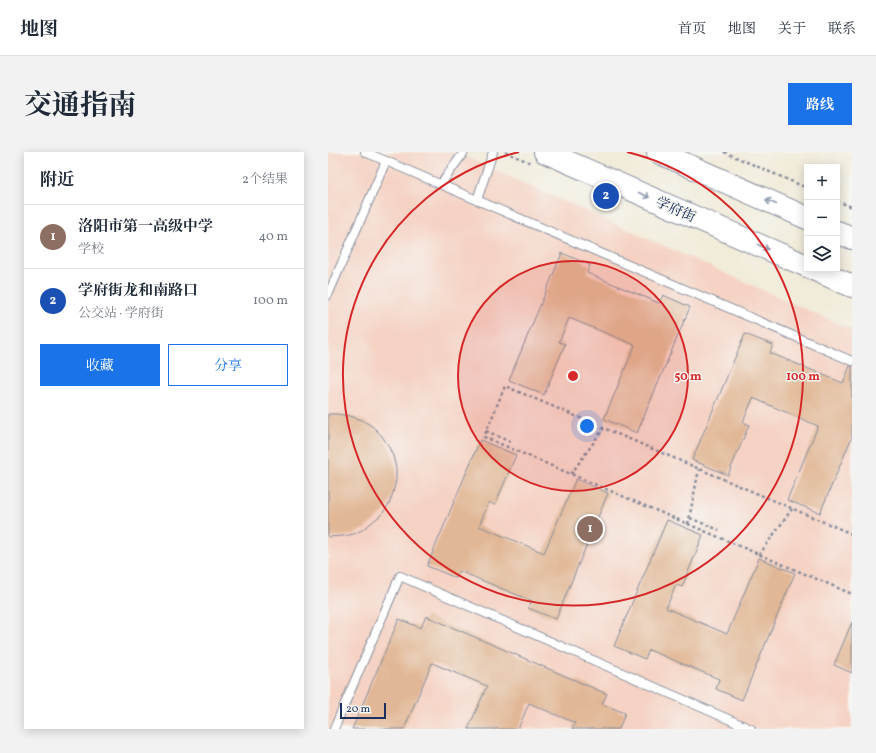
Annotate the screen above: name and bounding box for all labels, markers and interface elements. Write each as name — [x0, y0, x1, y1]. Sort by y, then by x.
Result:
text: 地图 — [20, 17, 58, 43]
text: 首页 — [678, 20, 706, 39]
text: 地图 — [728, 20, 756, 39]
text: 关于 — [778, 20, 806, 39]
text: 联系 — [828, 20, 856, 39]
button: 路线 — [788, 83, 852, 125]
text: 交通指南 — [24, 87, 136, 126]
map controls — [804, 164, 840, 272]
button: + — [804, 164, 840, 200]
text: 附近 — [40, 169, 74, 192]
text: 2个结果 — [242, 171, 288, 189]
pin: 2 — [593, 181, 619, 211]
one-way arrow — [637, 192, 649, 199]
street label: 学府街 — [652, 193, 698, 228]
one-way arrow — [766, 198, 778, 205]
button: − — [804, 200, 840, 236]
text: 洛阳市第一高级中学 — [78, 217, 213, 238]
text: 1 — [50, 228, 56, 246]
text: 40 m — [259, 228, 288, 246]
button: layers — [804, 236, 840, 272]
text: 学校 — [78, 241, 104, 259]
one-way arrow — [756, 244, 768, 251]
text: 学府街龙和南路口 — [78, 281, 198, 302]
text: 2 — [50, 292, 56, 310]
text: 100 m — [253, 292, 288, 310]
text: 公交站 · 学府街 — [78, 305, 164, 323]
button: 收藏 — [40, 344, 160, 386]
button: 分享 — [168, 344, 288, 386]
centre of rings — [566, 369, 580, 383]
text: 50 m — [674, 369, 702, 385]
text: 100 m — [786, 369, 820, 385]
your location — [577, 416, 597, 436]
pin: 1 — [577, 514, 603, 544]
scale bar — [340, 701, 386, 720]
text: 20 m — [346, 702, 370, 717]

